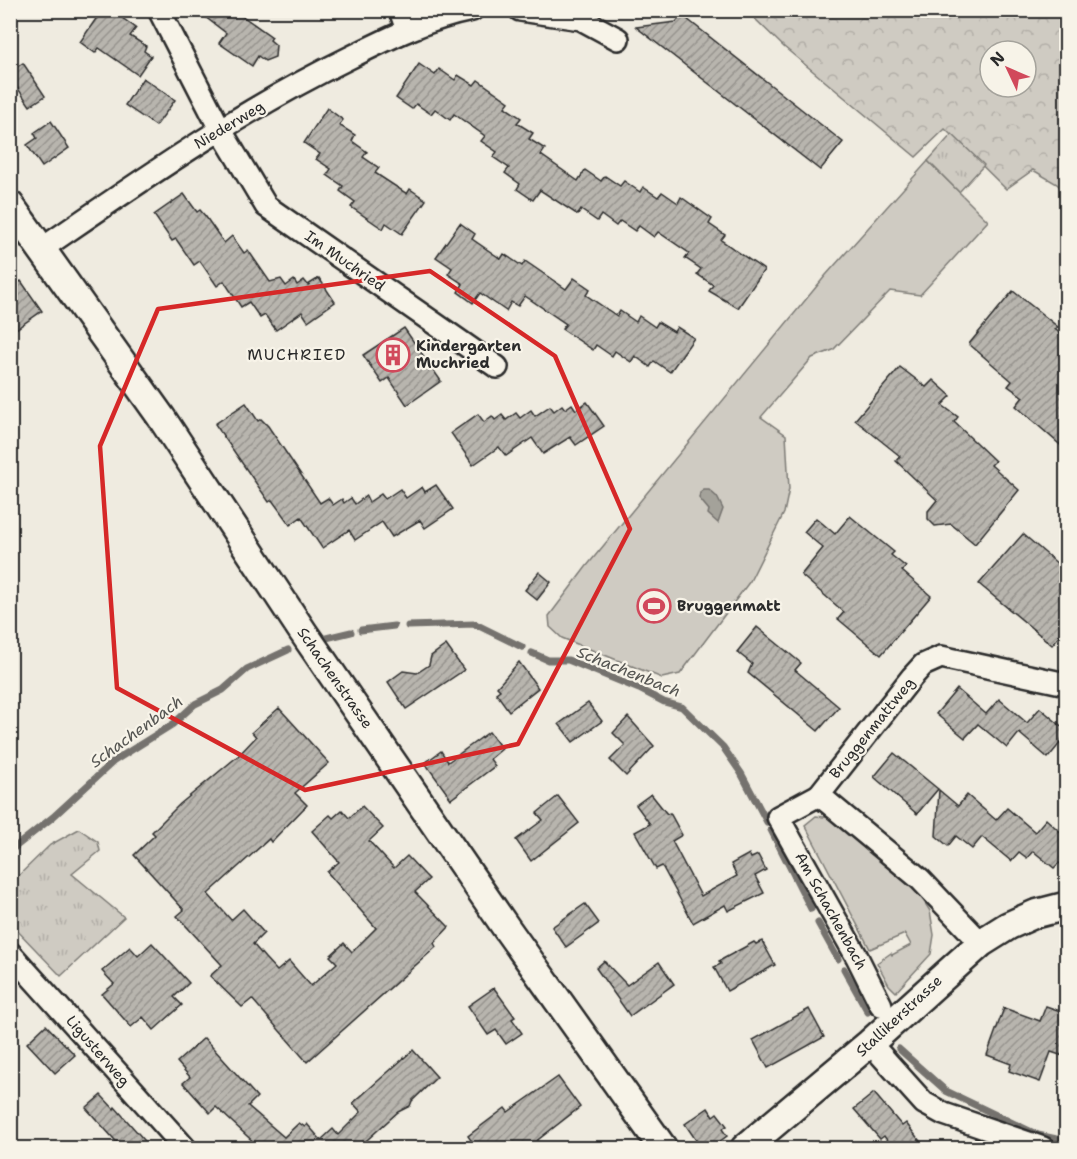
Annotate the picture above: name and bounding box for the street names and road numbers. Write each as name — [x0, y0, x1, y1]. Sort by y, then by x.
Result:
street label: Niederweg — [190, 96, 268, 154]
street label: Im Muchried — [301, 226, 389, 296]
street label: Schachenstrasse — [293, 623, 377, 733]
street label: Bruggenmattweg — [825, 673, 919, 783]
street label: Am Schachenbach — [790, 849, 872, 973]
street label: Stallikerstrasse — [852, 971, 946, 1061]
street label: Ligusterweg — [62, 1011, 134, 1091]

